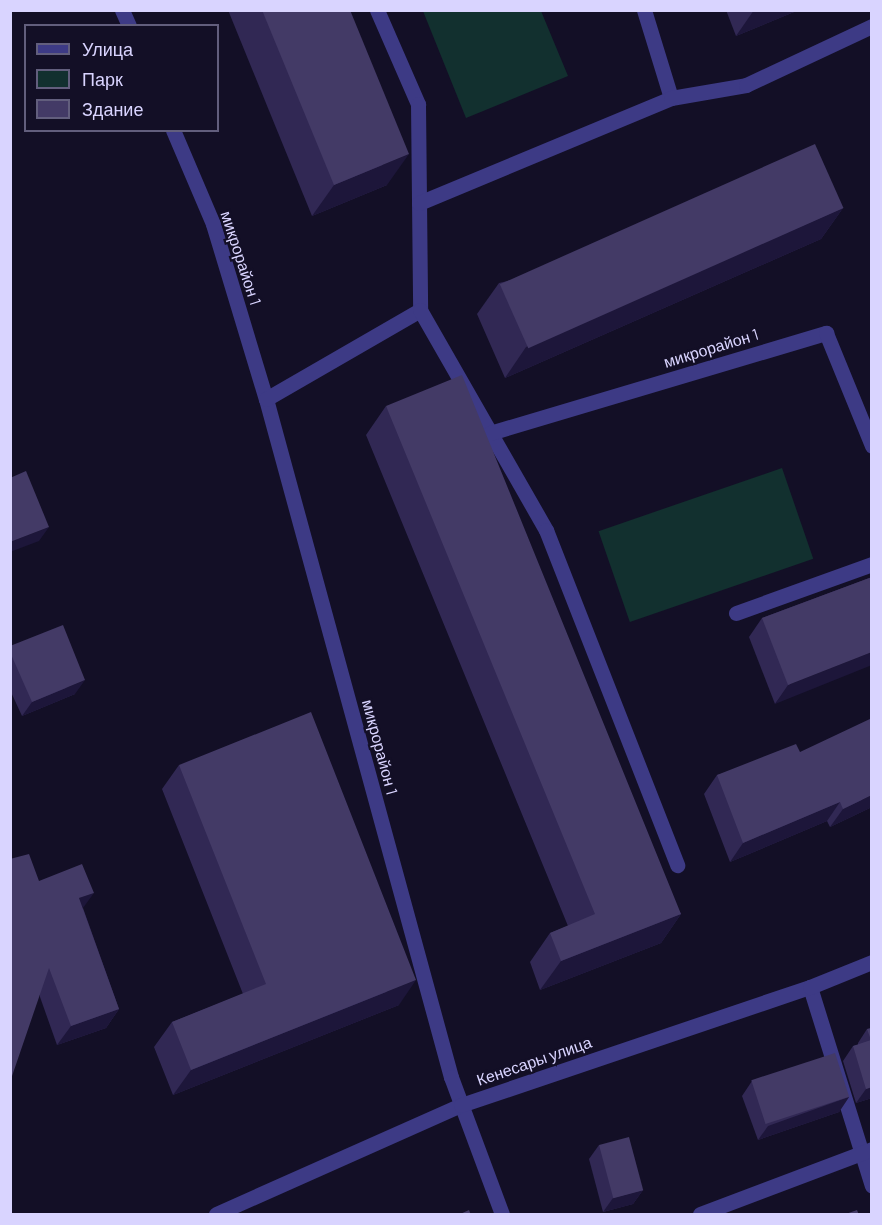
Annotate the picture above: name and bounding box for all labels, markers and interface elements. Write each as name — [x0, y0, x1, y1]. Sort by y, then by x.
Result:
legend — [24, 24, 219, 132]
text: Улица — [82, 38, 133, 60]
text: Парк — [82, 68, 123, 90]
text: Здание — [82, 98, 143, 120]
street label: микрорайон 1 — [217, 208, 265, 308]
street label: микрорайон 1 — [661, 324, 761, 372]
street label: микрорайон 1 — [358, 697, 402, 797]
street label: Кенесары улица — [474, 1032, 594, 1090]

